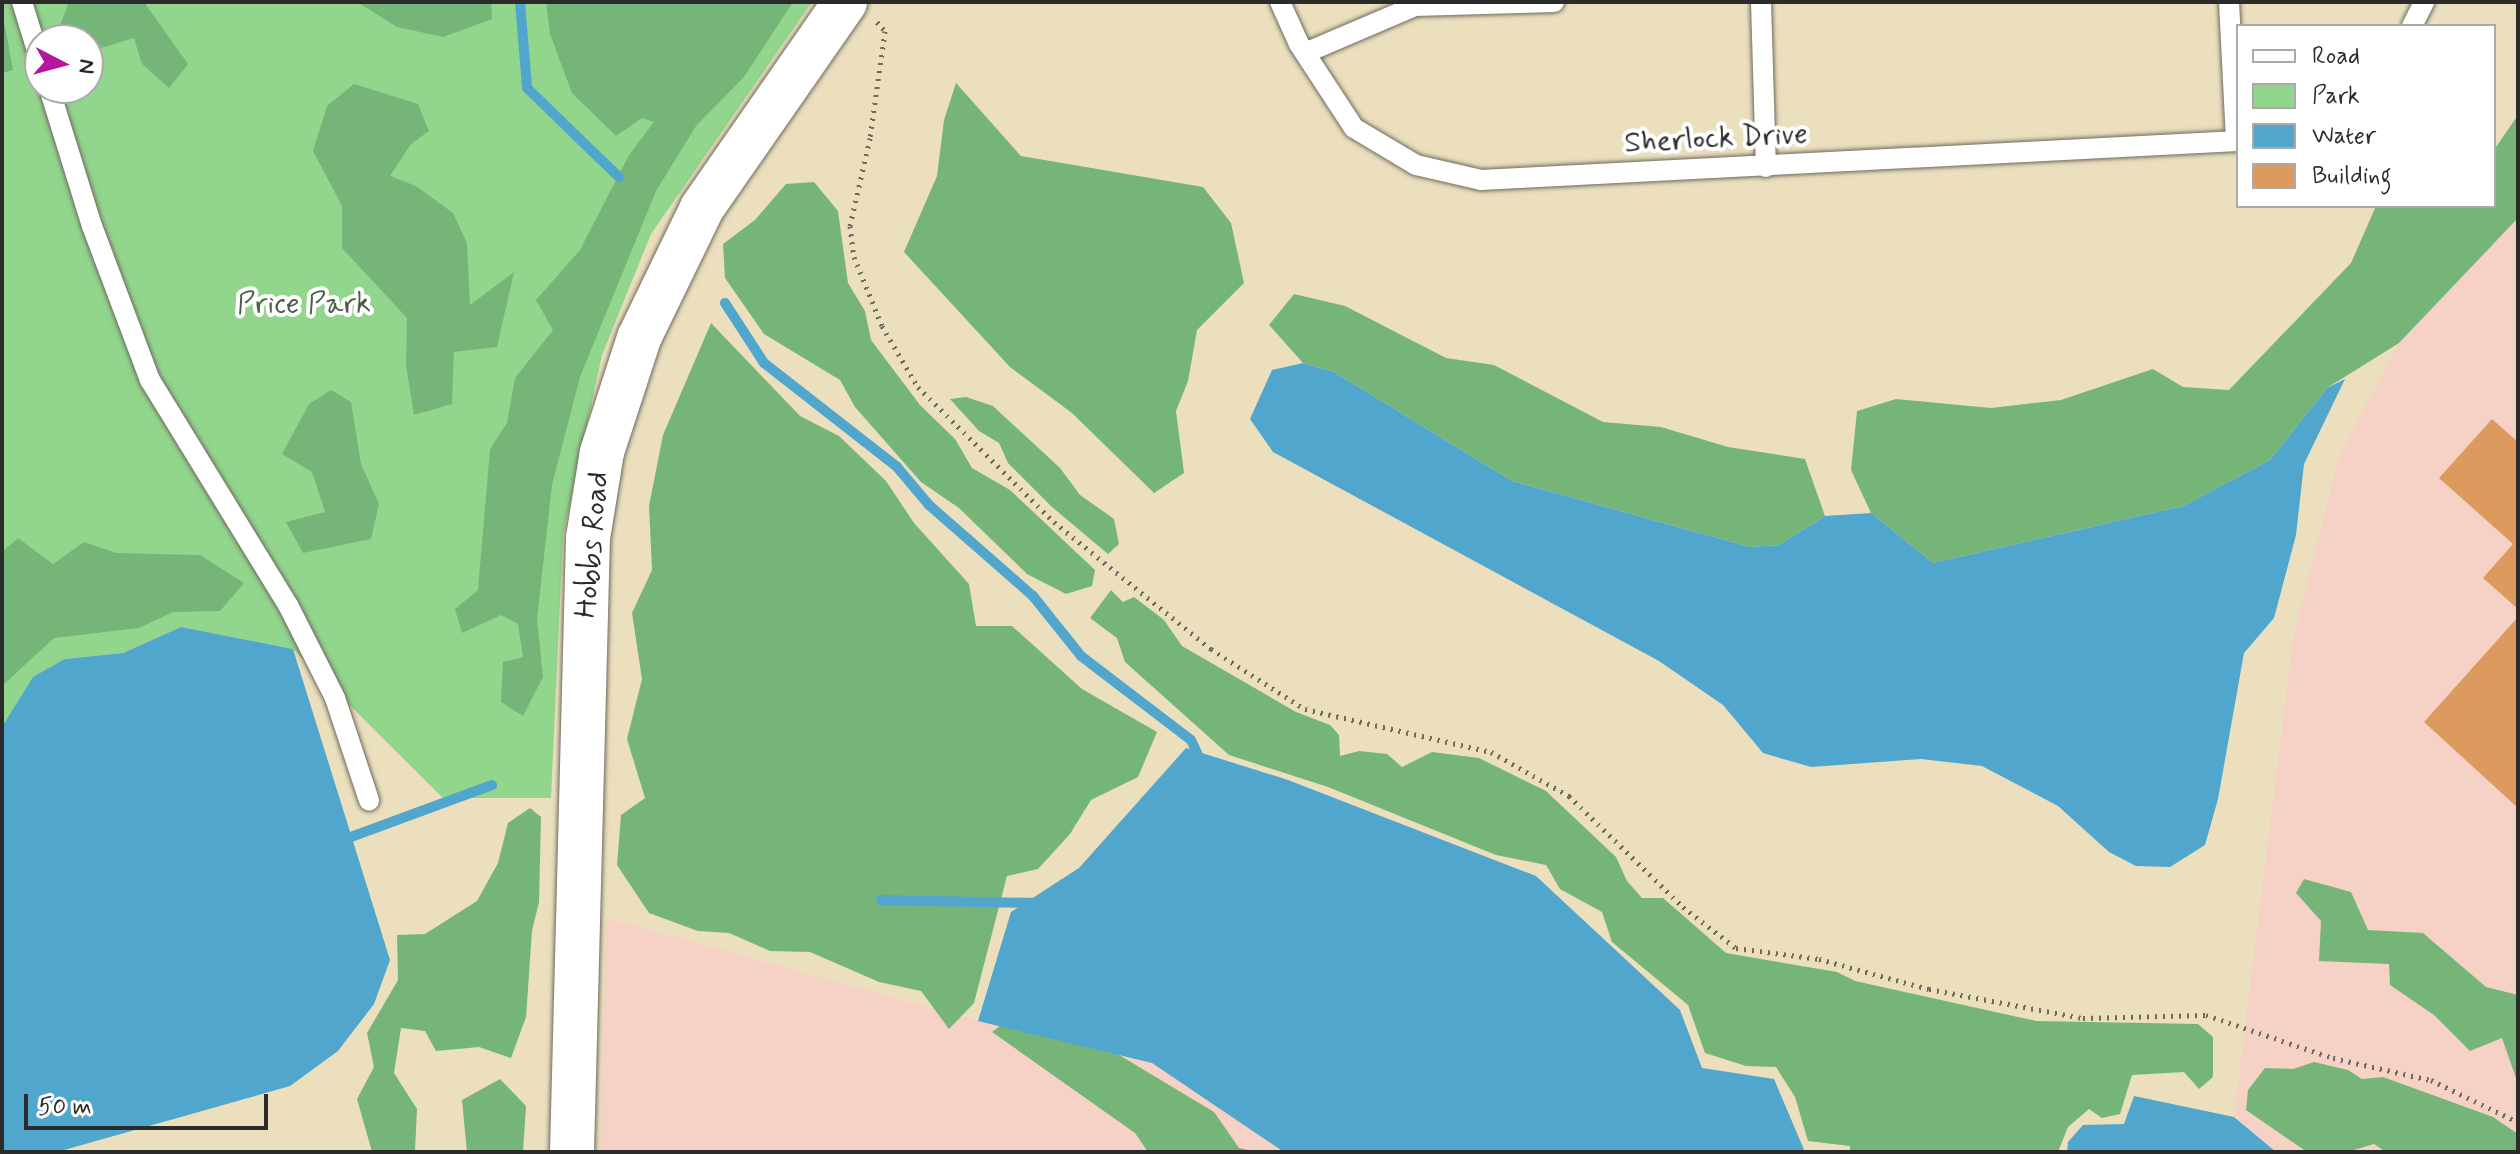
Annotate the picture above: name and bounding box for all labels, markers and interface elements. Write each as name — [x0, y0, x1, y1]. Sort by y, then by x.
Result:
north arrow — [24, 24, 104, 104]
legend — [2236, 24, 2496, 208]
text: Road — [2312, 41, 2360, 72]
text: N — [71, 58, 101, 75]
text: Park — [2312, 81, 2360, 112]
street label: Sherlock Drive — [1623, 116, 1809, 162]
text: Water — [2312, 121, 2376, 152]
text: Building — [2312, 161, 2392, 192]
park label: Price Park — [239, 286, 369, 322]
street label: Hobbs Road — [569, 470, 617, 620]
scale bar — [28, 1078, 272, 1128]
text: 50 m — [38, 1092, 92, 1123]

